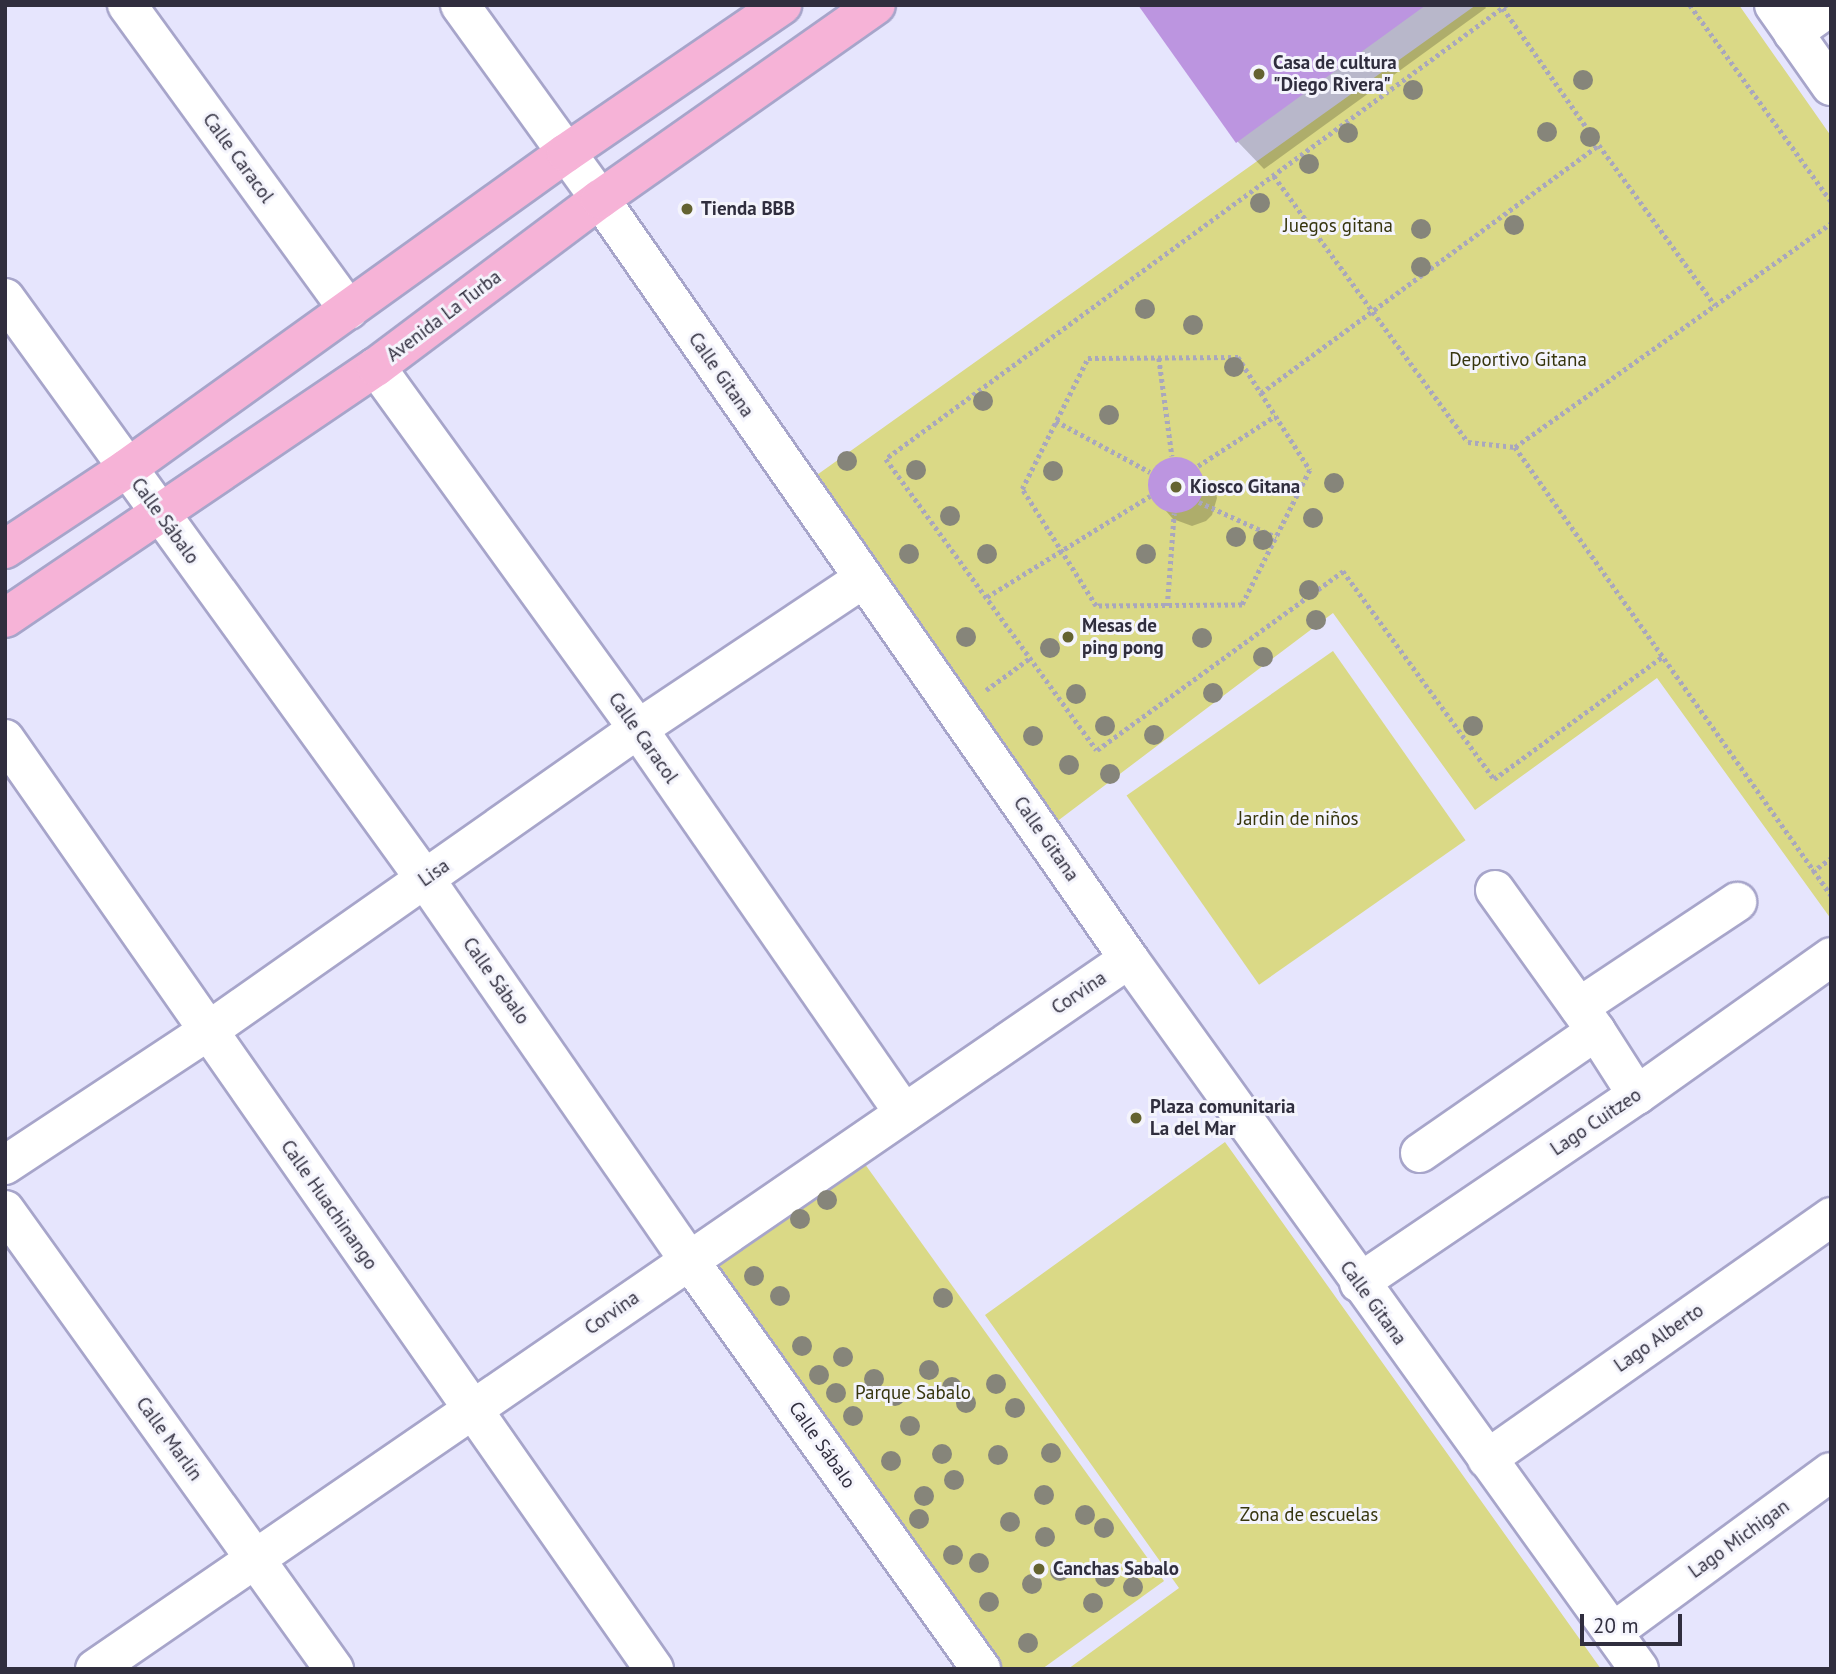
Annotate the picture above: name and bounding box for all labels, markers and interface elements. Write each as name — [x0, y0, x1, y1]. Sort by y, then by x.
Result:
place label: Casa de cultura "Diego Rivera" — [1273, 52, 1397, 96]
marker: Casa de cultura "Diego Rivera" — [1251, 66, 1267, 82]
street label: Calle Caracol — [198, 109, 278, 207]
place label: Tienda BBB — [701, 198, 795, 220]
marker: Tienda BBB — [679, 201, 695, 217]
park label: Juegos gitana — [1283, 215, 1393, 237]
street label: Avenida La Turba — [382, 265, 506, 367]
street label: Calle Gitana — [684, 328, 758, 422]
park label: Deportivo Gitana — [1449, 349, 1587, 371]
street label: Calle Sábalo — [126, 474, 204, 568]
place label: Kiosco Gitana — [1190, 476, 1301, 498]
marker: Kiosco Gitana — [1168, 479, 1184, 495]
place label: Mesas de ping pong — [1082, 615, 1164, 659]
marker: Mesas de ping pong — [1060, 629, 1076, 645]
street label: Calle Caracol — [603, 688, 683, 788]
street label: Calle Gitana — [1009, 792, 1083, 886]
park label: Jardin de niños — [1237, 808, 1359, 830]
street label: Lisa — [414, 854, 454, 892]
street label: Calle Sábalo — [458, 933, 534, 1029]
street label: Corvina — [1047, 967, 1111, 1019]
street label: Lago Cuitzeo — [1546, 1083, 1646, 1161]
place label: Plaza comunitaria La del Mar — [1150, 1096, 1295, 1140]
marker: Plaza comunitaria La del Mar — [1128, 1110, 1144, 1126]
street label: Calle Huachinango — [276, 1136, 382, 1274]
street label: Calle Gitana — [1335, 1257, 1411, 1349]
street label: Corvina — [581, 1286, 643, 1340]
street label: Lago Alberto — [1610, 1299, 1708, 1377]
park label: Parque Sabalo — [855, 1382, 971, 1404]
street label: Calle Marlín — [131, 1393, 207, 1485]
street label: Calle Sábalo — [784, 1397, 860, 1493]
street label: Lago Michigan — [1684, 1495, 1794, 1583]
park label: Zona de escuelas — [1240, 1504, 1378, 1526]
place label: Canchas Sabalo — [1053, 1558, 1179, 1580]
marker: Canchas Sabalo — [1031, 1561, 1047, 1577]
scale bar — [1584, 1600, 1686, 1644]
text: 20 m — [1593, 1612, 1639, 1639]

